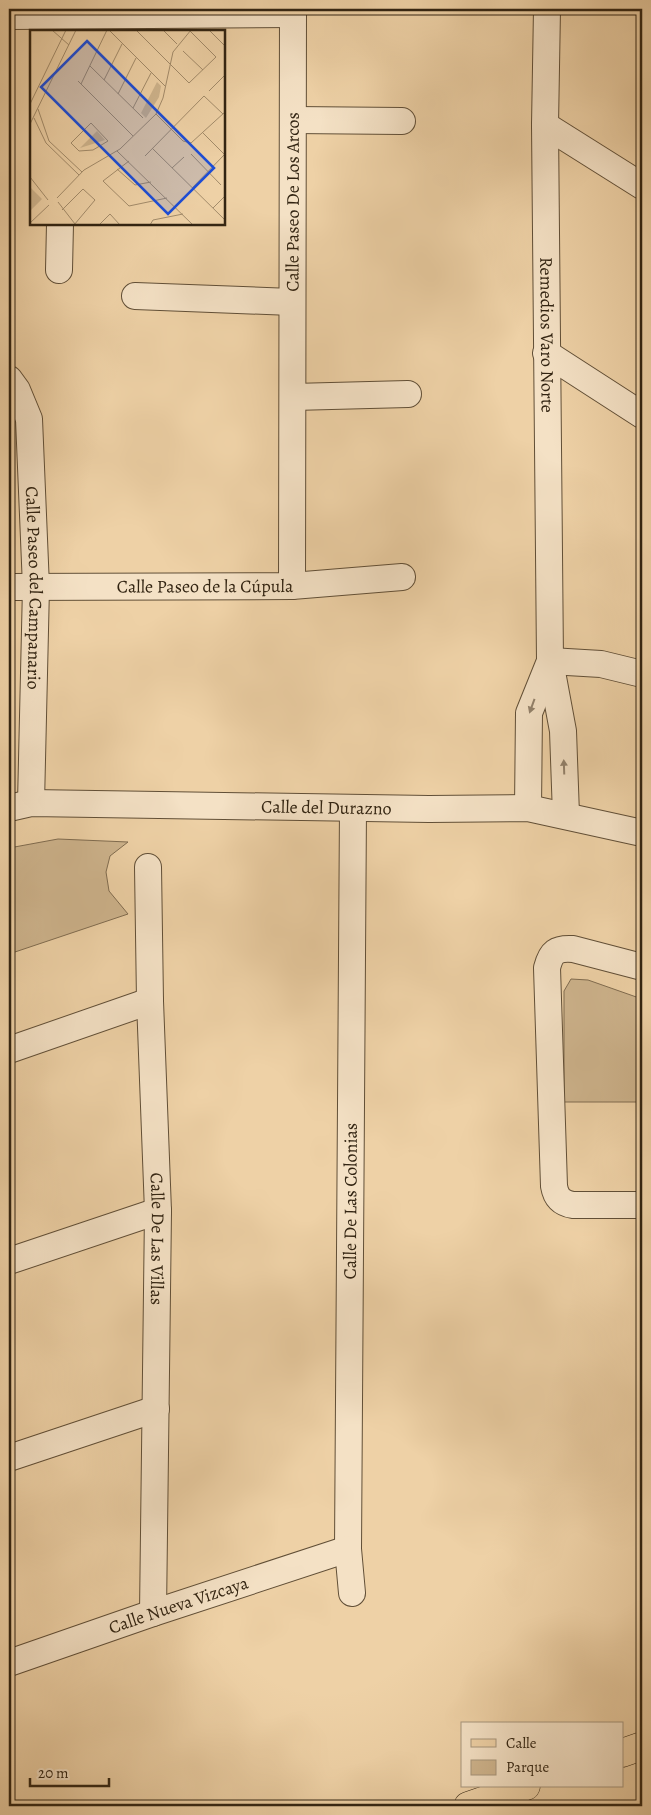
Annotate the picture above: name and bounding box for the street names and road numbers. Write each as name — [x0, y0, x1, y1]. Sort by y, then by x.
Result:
street label: Calle Paseo De Los Arcos — [281, 112, 305, 292]
street label: Remedios Varo Norte — [534, 257, 560, 413]
street label: Calle Paseo del Campanario — [20, 486, 48, 690]
street label: Calle Paseo de la Cúpula — [117, 574, 294, 599]
street label: Calle del Durazno — [261, 794, 392, 820]
street label: Calle De Las Colonias — [338, 1123, 363, 1280]
street label: Calle De Las Villas — [145, 1172, 170, 1305]
street label: Calle Nueva Vizcaya — [105, 1570, 252, 1640]

